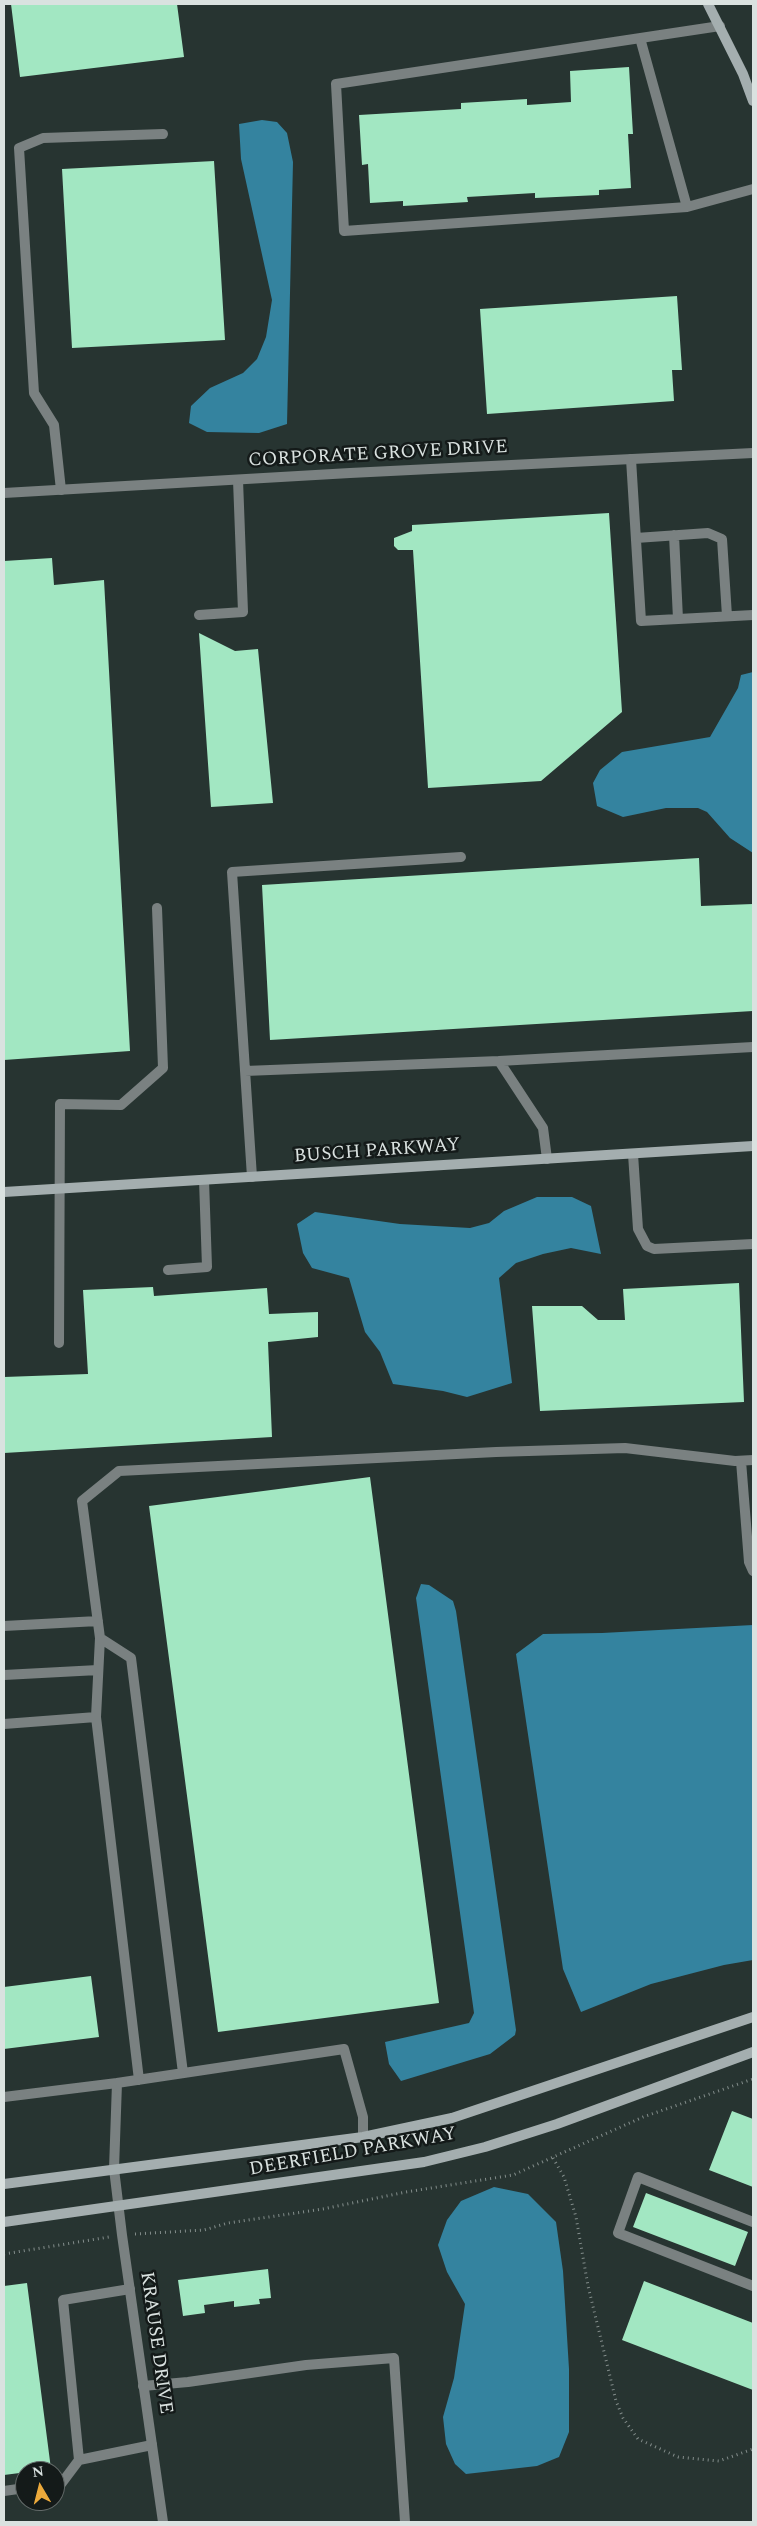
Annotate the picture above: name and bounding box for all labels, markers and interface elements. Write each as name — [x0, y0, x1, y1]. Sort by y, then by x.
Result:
street label: CORPORATE GROVE DRIVE — [248, 437, 508, 473]
street label: BUSCH PARKWAY — [293, 1135, 461, 1169]
street label: DEERFIELD PARKWAY — [248, 2124, 458, 2182]
street label: KRAUSE DRIVE — [134, 2270, 176, 2416]
text: N — [31, 2460, 45, 2483]
north arrow — [15, 2461, 65, 2511]

